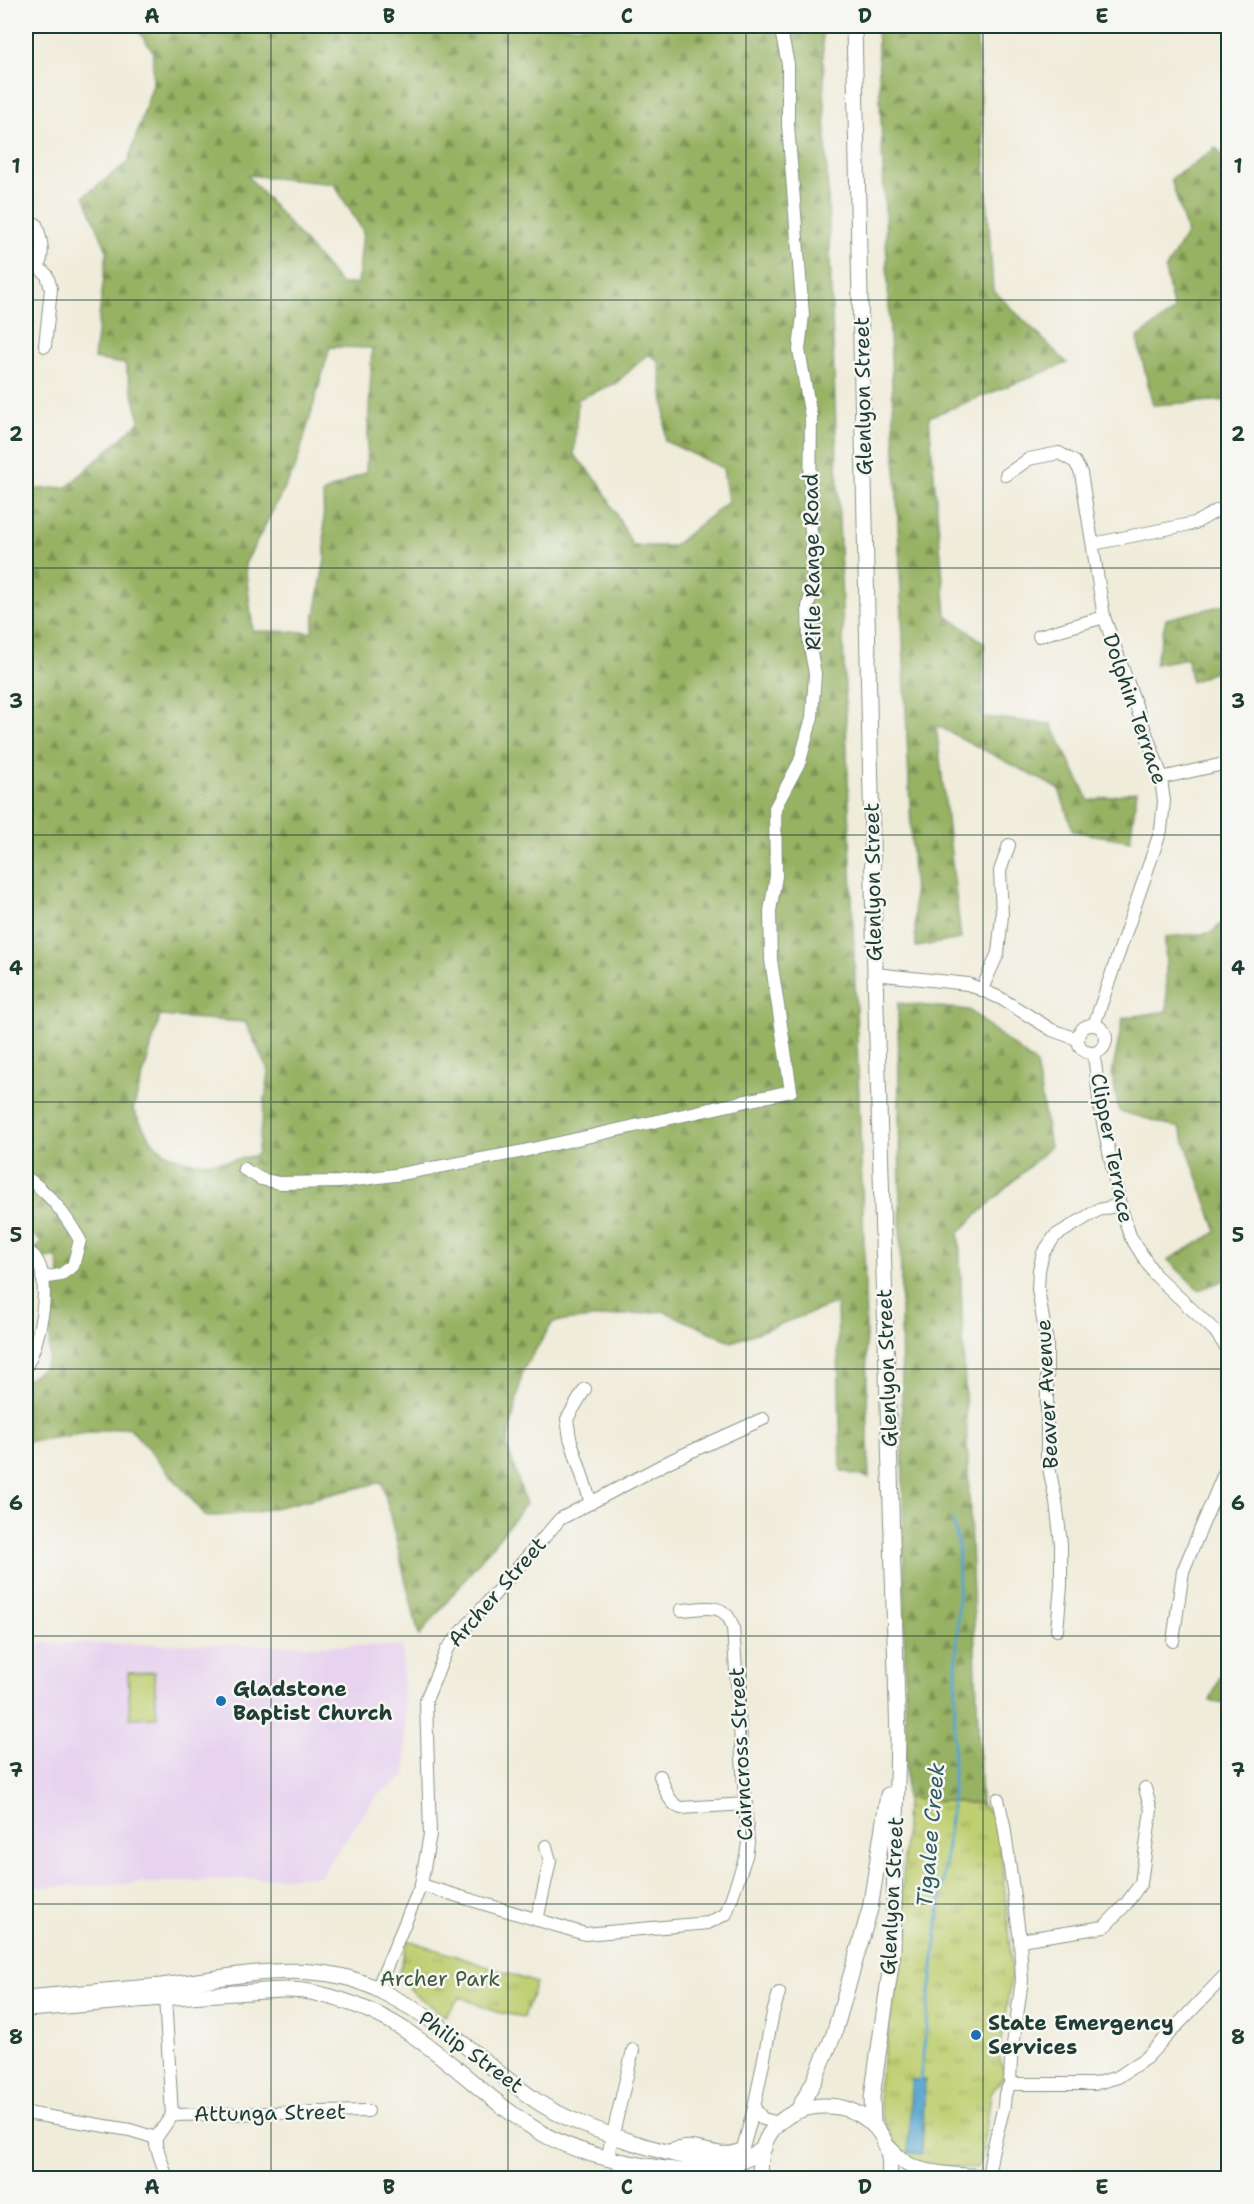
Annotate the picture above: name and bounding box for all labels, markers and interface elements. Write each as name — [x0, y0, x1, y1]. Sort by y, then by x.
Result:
text: A — [144, 3, 160, 29]
text: B — [383, 3, 395, 29]
text: C — [621, 3, 633, 29]
text: D — [858, 3, 872, 29]
text: E — [1095, 3, 1109, 29]
text: 1 — [11, 153, 21, 179]
text: 1 — [1233, 153, 1243, 179]
street label: Glenlyon Street — [848, 316, 878, 476]
text: 2 — [9, 421, 23, 447]
text: 2 — [1231, 421, 1245, 447]
street label: Rifle Range Road — [796, 473, 828, 651]
street label: Dolphin Terrace — [1096, 630, 1174, 788]
text: 3 — [9, 688, 23, 714]
text: 3 — [1231, 688, 1245, 714]
street label: Glenlyon Street — [858, 802, 888, 962]
text: 4 — [9, 955, 23, 981]
text: 4 — [1231, 955, 1245, 981]
street label: Clipper Terrace — [1084, 1071, 1140, 1225]
text: 5 — [10, 1222, 22, 1248]
text: 5 — [1232, 1222, 1244, 1248]
street label: Glenlyon Street — [870, 1288, 904, 1448]
street label: Beaver Avenue — [1029, 1319, 1065, 1469]
text: 6 — [9, 1490, 23, 1516]
text: 6 — [1231, 1490, 1245, 1516]
street label: Archer Street — [441, 1531, 553, 1653]
street label: Cairncross Street — [722, 1667, 760, 1841]
place label: Gladstone Baptist Church — [233, 1675, 393, 1727]
marker: Gladstone Baptist Church — [214, 1694, 228, 1708]
text: 7 — [9, 1757, 23, 1783]
text: 7 — [1231, 1757, 1245, 1783]
water label: Tigalee Creek — [910, 1761, 951, 1909]
street label: Glenlyon Street — [874, 1816, 910, 1976]
park label: Archer Park — [380, 1965, 500, 1993]
street label: Philip Street — [413, 2004, 529, 2100]
place label: State Emergency Services — [988, 2009, 1174, 2061]
text: 8 — [9, 2024, 23, 2050]
text: 8 — [1231, 2024, 1245, 2050]
marker: State Emergency Services — [969, 2028, 983, 2042]
street label: Attunga Street — [194, 2098, 346, 2128]
text: A — [144, 2174, 160, 2200]
text: B — [383, 2174, 395, 2200]
text: C — [621, 2174, 633, 2200]
text: D — [858, 2174, 872, 2200]
text: E — [1095, 2174, 1109, 2200]

